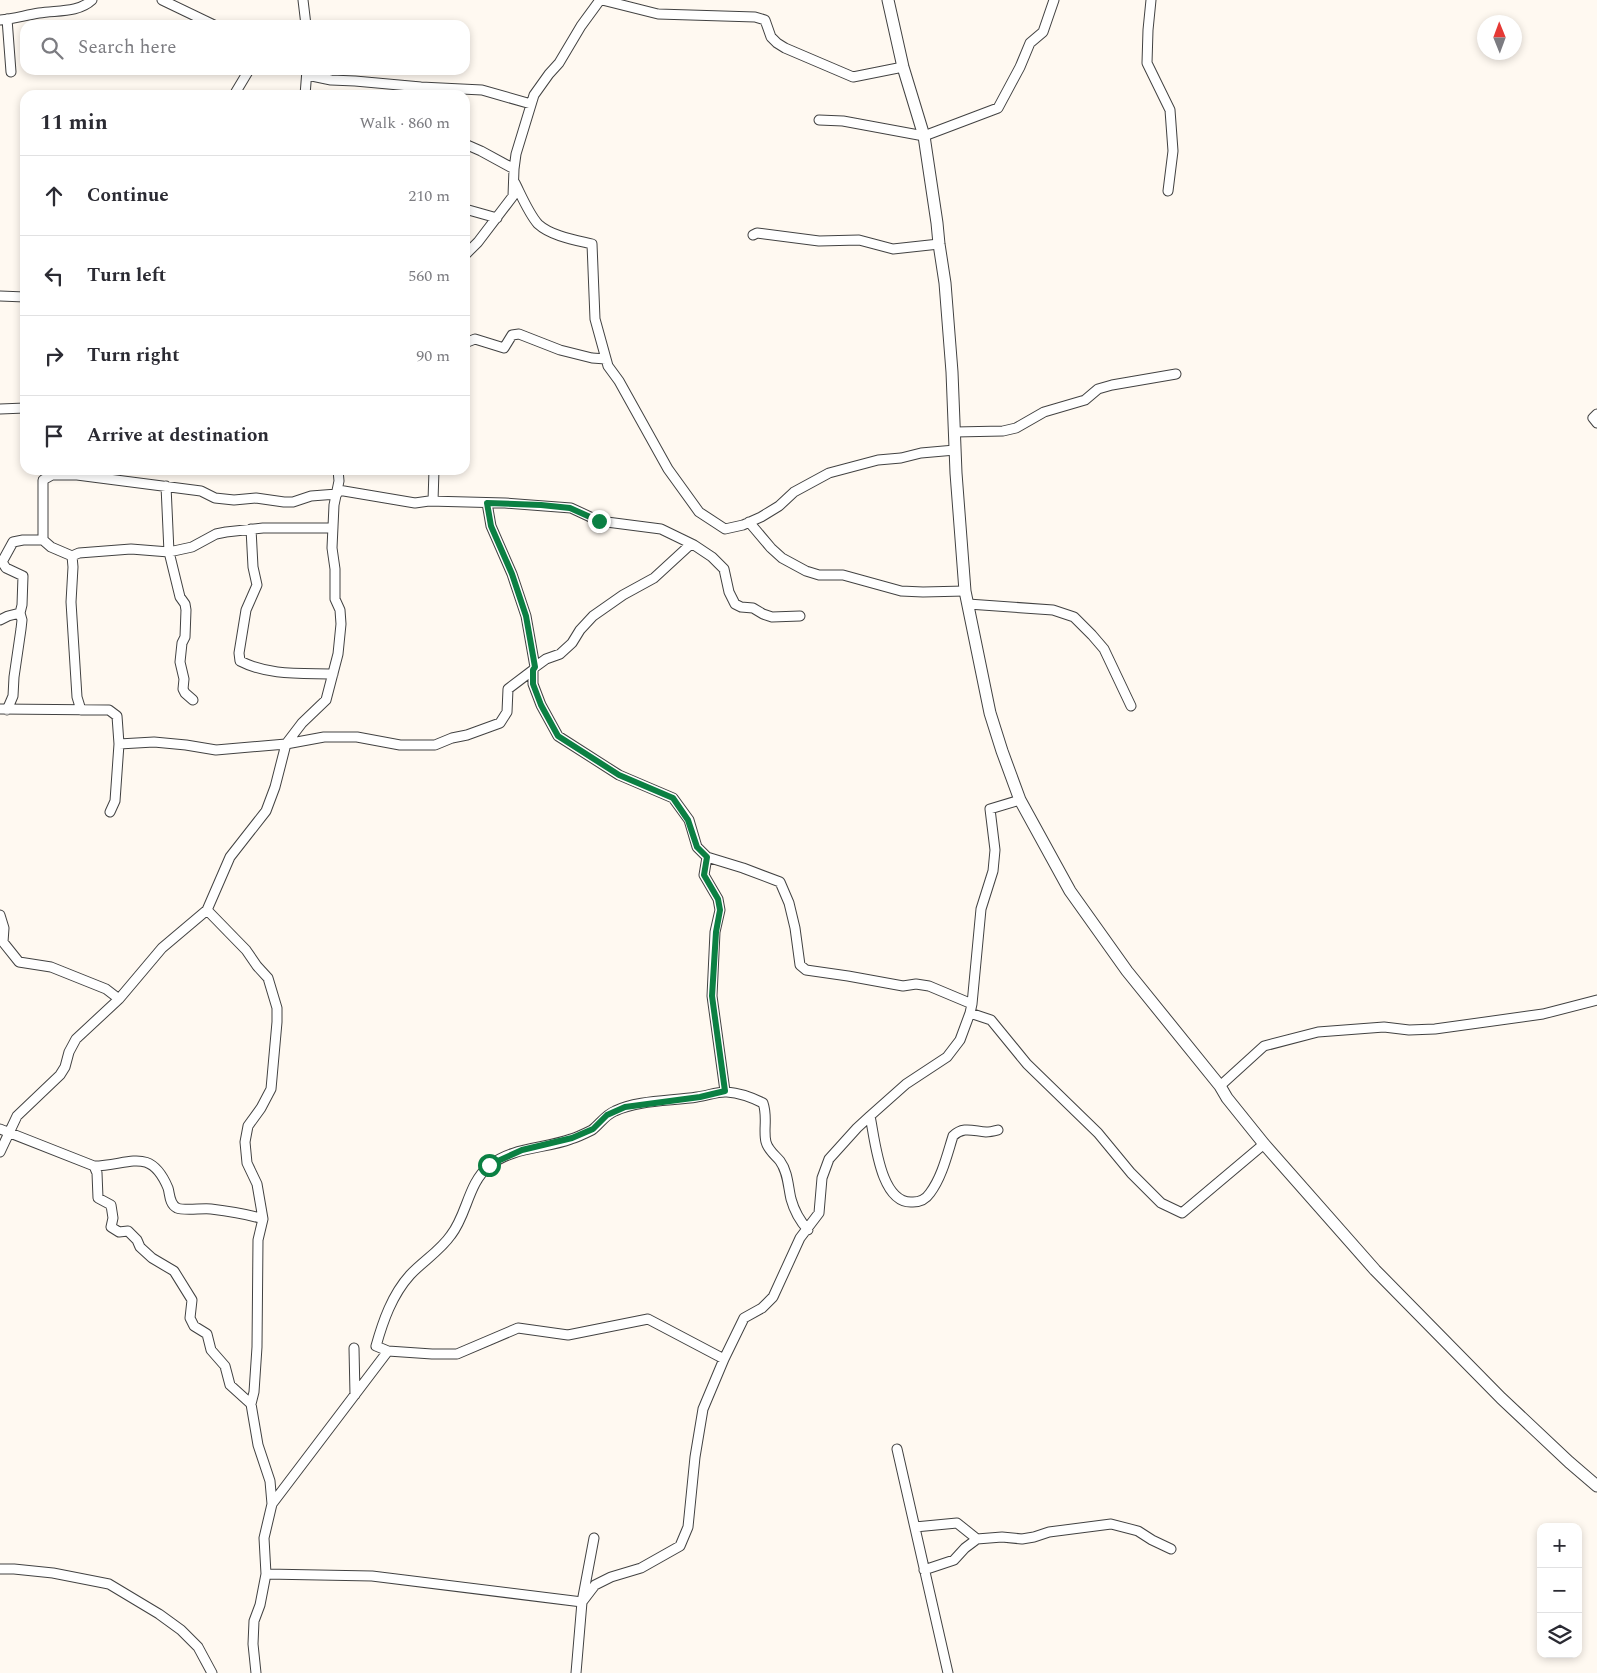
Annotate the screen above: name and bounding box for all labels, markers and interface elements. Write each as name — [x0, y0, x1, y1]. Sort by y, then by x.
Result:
north arrow — [1477, 15, 1522, 60]
search box — [20, 20, 470, 75]
text: Search here — [78, 33, 177, 62]
icon: search — [38, 34, 66, 62]
text: 11 min — [40, 107, 108, 139]
text: Walk · 860 m — [359, 111, 450, 135]
text: Continue — [87, 181, 169, 210]
icon: ahead — [40, 182, 68, 210]
text: 210 m — [408, 184, 450, 208]
text: Turn left — [87, 261, 166, 290]
icon: left — [40, 262, 68, 290]
text: 560 m — [408, 264, 450, 288]
text: Turn right — [87, 341, 180, 370]
icon: right — [40, 342, 68, 370]
text: 90 m — [416, 344, 450, 368]
text: Arrive at destination — [87, 421, 269, 450]
icon: arrive — [40, 422, 68, 450]
route end — [588, 510, 611, 533]
route start — [478, 1154, 501, 1177]
map controls — [1537, 1523, 1582, 1658]
button: + — [1537, 1523, 1582, 1568]
button: − — [1537, 1568, 1582, 1613]
button: layers — [1537, 1613, 1582, 1658]

